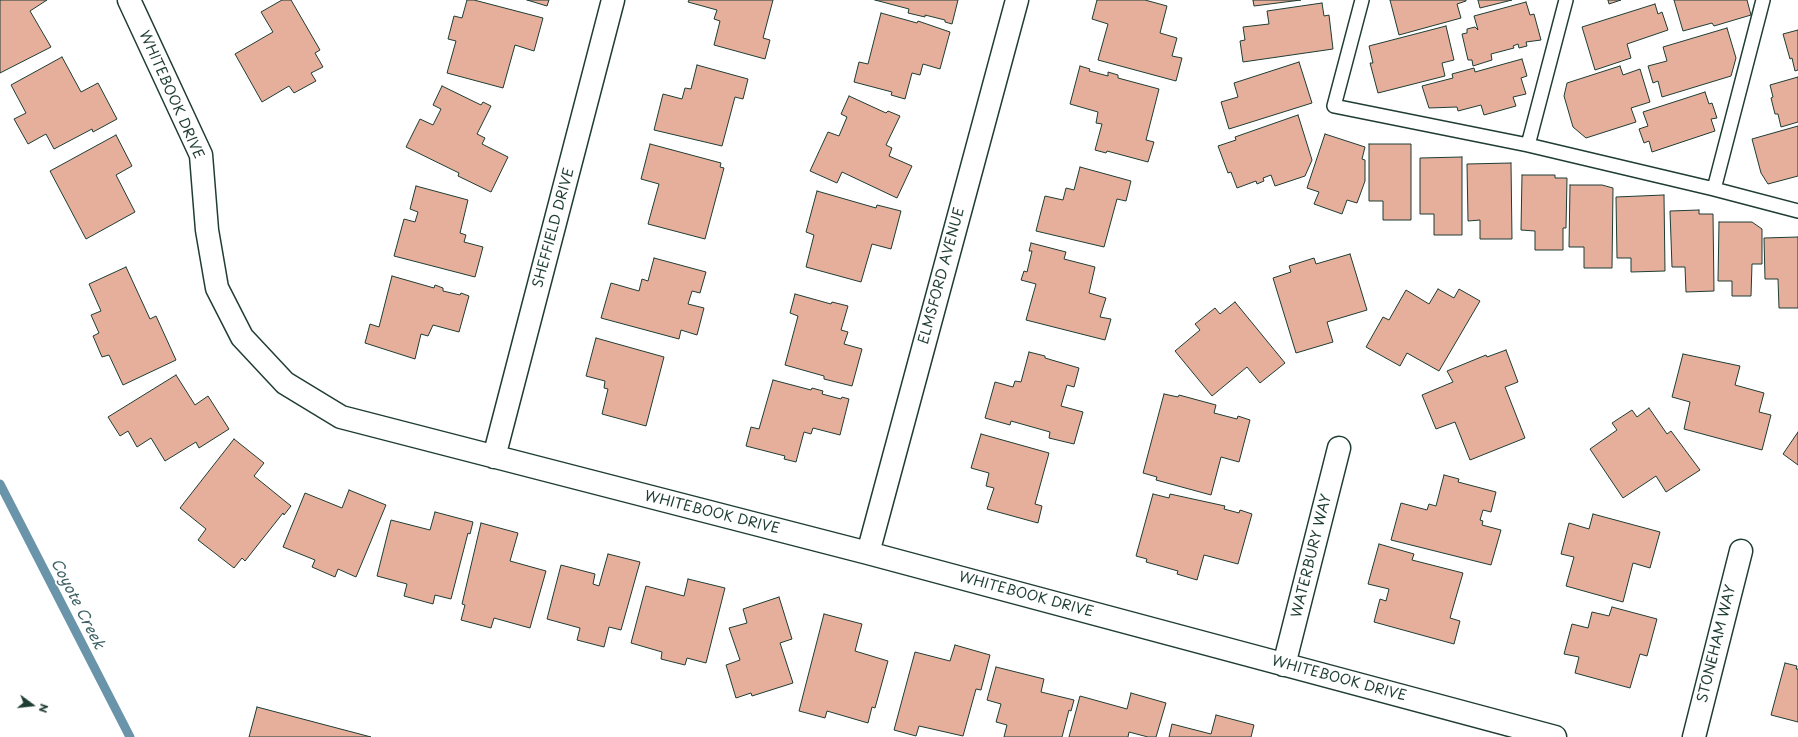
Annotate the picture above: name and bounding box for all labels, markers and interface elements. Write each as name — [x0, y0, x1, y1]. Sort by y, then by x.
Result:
street label: WHITEBOOK DRIVE — [135, 28, 207, 162]
street label: SHEFFIELD DRIVE — [530, 166, 578, 290]
street label: ELMSFORD AVENUE — [916, 206, 968, 346]
street label: WHITEBOOK DRIVE — [643, 488, 781, 538]
street label: WATERBURY WAY — [1289, 493, 1335, 619]
water label: Coyote Creek — [46, 556, 108, 652]
street label: WHITEBOOK DRIVE — [957, 569, 1095, 621]
street label: STONEHAM WAY — [1694, 583, 1740, 705]
street label: WHITEBOOK DRIVE — [1270, 653, 1408, 705]
north arrow — [12, 685, 52, 725]
text: N — [35, 702, 53, 715]

